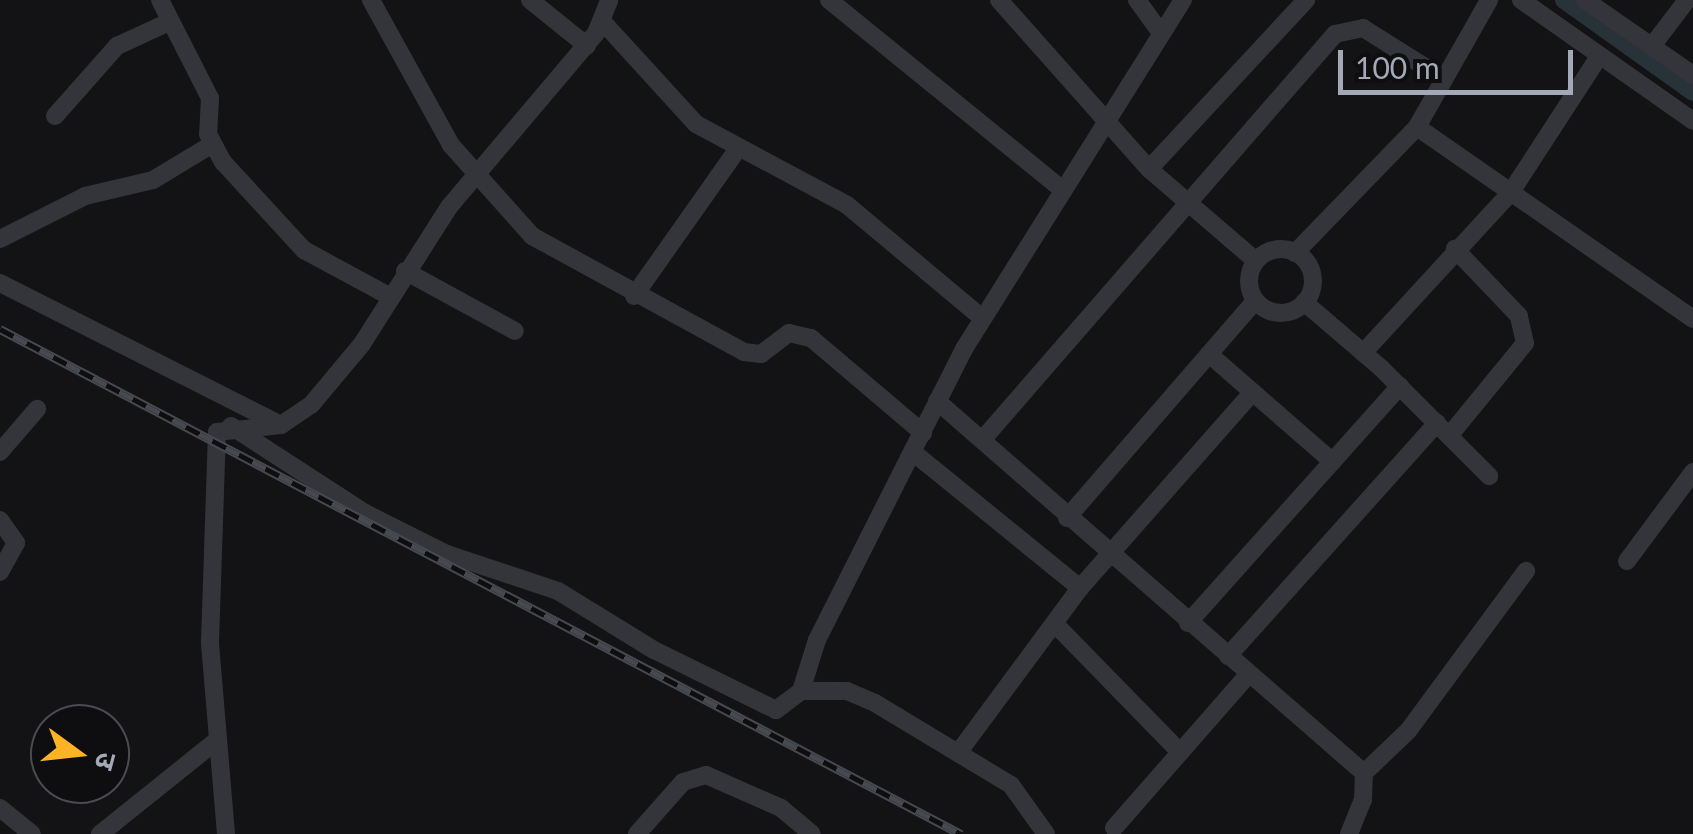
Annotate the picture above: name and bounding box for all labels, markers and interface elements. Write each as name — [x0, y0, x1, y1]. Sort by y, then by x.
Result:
scale bar — [1343, 30, 1578, 92]
text: 100 m — [1355, 49, 1440, 85]
north arrow — [30, 704, 130, 804]
text: उ — [89, 749, 126, 774]

